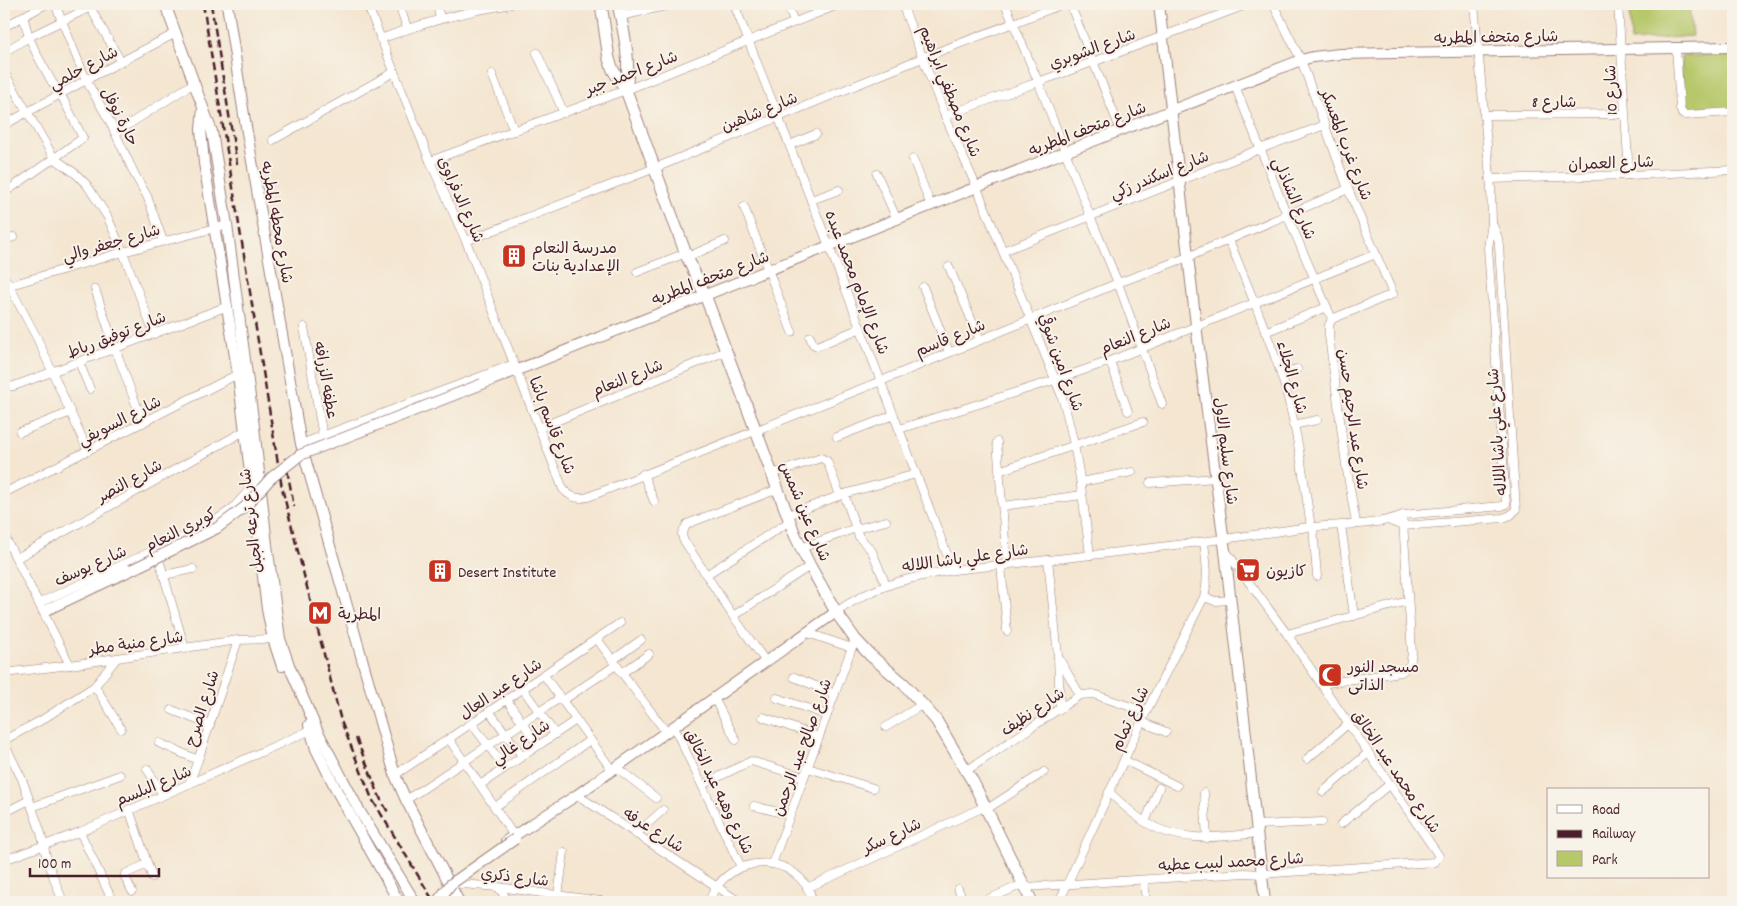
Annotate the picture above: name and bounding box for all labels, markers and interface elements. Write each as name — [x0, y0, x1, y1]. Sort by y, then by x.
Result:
street label: شارع مصطفي ابراهيم — [911, 23, 986, 162]
street label: شارع الشوبري — [1046, 24, 1139, 77]
street label: شارع متحف المطريه — [1434, 26, 1558, 51]
street label: شارع حلمي — [45, 41, 123, 98]
street label: شارع احمد جبر — [580, 46, 682, 103]
street label: شارع 10 — [1600, 64, 1625, 116]
street label: حارة نوفل — [94, 84, 143, 151]
street label: شارع غرب المعسكر — [1312, 84, 1377, 204]
street label: شارع شاهين — [718, 88, 802, 139]
street label: شارع 8 — [1532, 92, 1576, 115]
street label: شارع متحف المطريه — [1026, 97, 1150, 163]
street label: شارع اسكندر زكي — [1107, 146, 1213, 208]
street label: شارع العمران — [1568, 152, 1654, 177]
street label: شارع الدفراوى — [430, 153, 489, 247]
street label: شارع الشاذلي — [1264, 154, 1320, 244]
street label: شارع محطه المطريه — [253, 159, 298, 285]
street label: شارع الإمام محمد عبده — [818, 207, 894, 358]
street label: شارع جعفر والي — [60, 219, 164, 270]
place label: مدرسة النعام الإعدادية بنات — [532, 238, 620, 279]
building icon: مدرسة النعام الإعدادية بنات — [501, 243, 527, 269]
street label: شارع متحف المطريه — [649, 246, 773, 312]
street label: شارع توفيق رباط — [64, 307, 170, 366]
street label: شارع امين شوقي — [1031, 310, 1089, 415]
street label: شارع النعام — [1097, 313, 1175, 362]
street label: شارع قاسم — [912, 315, 989, 364]
street label: شارع الجلاء — [1269, 338, 1312, 417]
street label: عطفه الزرافه — [306, 340, 343, 421]
street label: شارع عبد الرحيم حسن — [1330, 347, 1373, 491]
street label: شارع النعام — [589, 355, 667, 404]
street label: شارع علي باشا اللاله — [1483, 367, 1515, 496]
street label: شارع قاسم باشا — [521, 374, 580, 478]
street label: شارع السويفي — [74, 391, 166, 454]
street label: شارع سليم الاول — [1207, 396, 1243, 506]
street label: شارع النصر — [92, 455, 167, 511]
street label: شارع عين شمس — [772, 458, 835, 566]
street label: شارع ترعه الجبل — [235, 467, 270, 574]
street label: كوبري النعام — [141, 503, 221, 559]
street label: شارع علي باشا اللاله — [901, 539, 1030, 581]
street label: شارع يوسف — [51, 541, 131, 593]
supermarket icon: كازيون — [1235, 557, 1261, 583]
building icon: Desert Institute — [427, 558, 453, 584]
place label: كازيون — [1266, 561, 1307, 584]
place label: Desert Institute — [458, 562, 556, 585]
metro station icon: المطرية — [307, 600, 333, 626]
place label: المطرية — [338, 604, 381, 627]
street label: شارع منية مطر — [86, 626, 185, 663]
street label: شارع عبد العال — [455, 654, 547, 726]
place label: مسجد النور الذاتى — [1346, 657, 1419, 698]
mosque icon: مسجد النور الذاتى — [1317, 662, 1343, 688]
street label: شارع الصرح — [180, 668, 227, 750]
street label: شارع صالح عبد الرحمن — [768, 676, 839, 820]
street label: شارع نظيف — [997, 683, 1070, 743]
street label: شارع تمام — [1106, 683, 1156, 755]
street label: شارع محمد عبد الخالق — [1345, 706, 1445, 839]
street label: شارع غالي — [487, 715, 556, 772]
street label: شارع وهبه عبد الخالق — [677, 726, 758, 859]
street label: شارع البلسم — [112, 761, 196, 814]
legend — [1547, 788, 1710, 878]
text: Road — [1592, 800, 1620, 822]
street label: شارع عرفه — [618, 803, 688, 859]
street label: شارع سكر — [857, 814, 926, 862]
text: Railway — [1592, 824, 1636, 846]
scale bar — [30, 846, 159, 878]
street label: شارع محمد لبيب عطيه — [1158, 848, 1305, 879]
text: Park — [1592, 850, 1618, 872]
text: 100 m — [38, 854, 71, 876]
street label: شارع ذكري — [479, 863, 550, 894]

